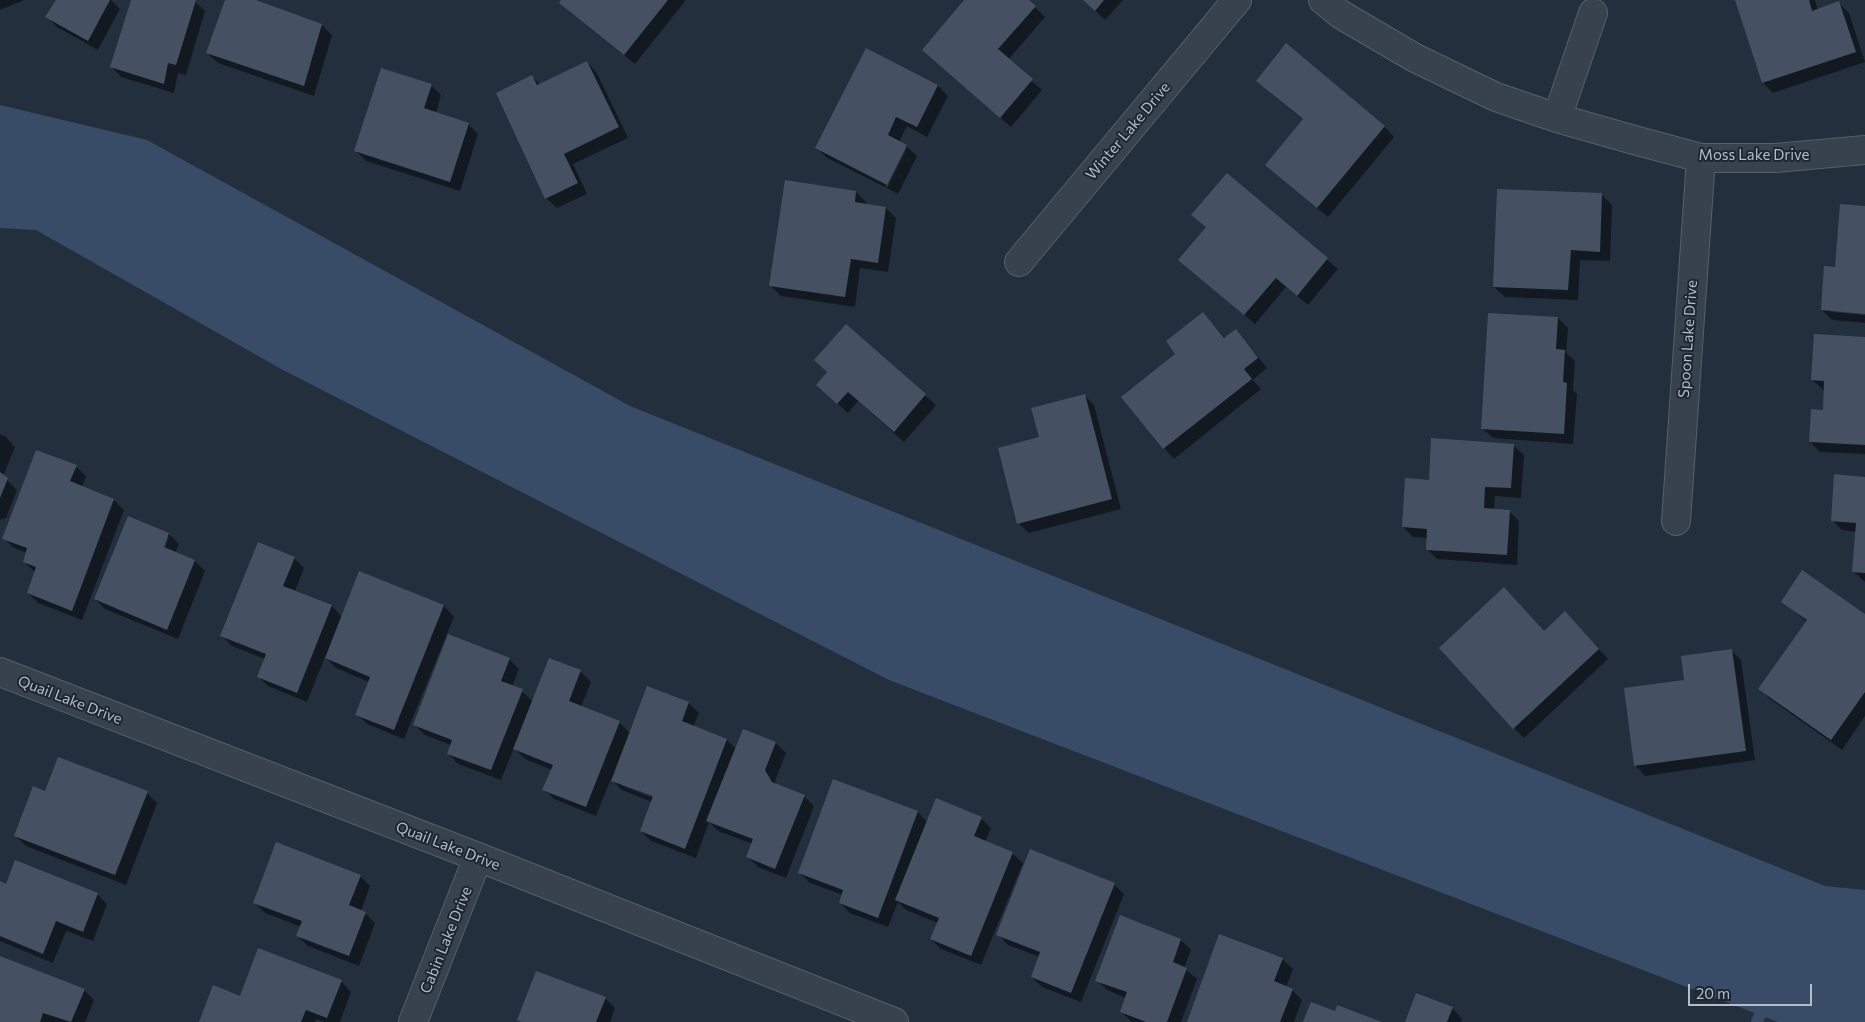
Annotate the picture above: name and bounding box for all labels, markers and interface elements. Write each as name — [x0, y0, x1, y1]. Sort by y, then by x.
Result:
street label: Winter Lake Drive — [1082, 79, 1174, 183]
street label: Moss Lake Drive — [1699, 146, 1809, 164]
street label: Spoon Lake Drive — [1675, 279, 1701, 399]
street label: Quail Lake Drive — [15, 672, 125, 728]
street label: Quail Lake Drive — [393, 818, 503, 874]
street label: Cabin Lake Drive — [416, 884, 476, 996]
scale bar — [1690, 974, 1814, 1006]
text: 20 m — [1696, 984, 1730, 1002]

